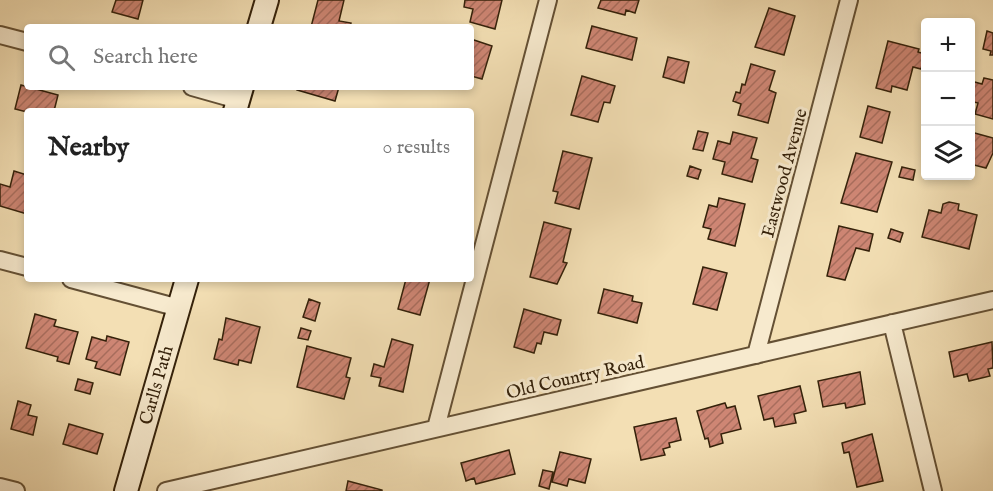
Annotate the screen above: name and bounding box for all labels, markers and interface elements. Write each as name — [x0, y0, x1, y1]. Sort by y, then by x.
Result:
map controls — [921, 18, 975, 180]
button: + — [921, 18, 975, 72]
search box — [24, 24, 474, 90]
icon: search — [45, 41, 78, 74]
text: Search here — [93, 43, 198, 71]
button: − — [921, 72, 975, 126]
street label: Eastwood Avenue — [757, 106, 814, 240]
button: layers — [921, 126, 975, 180]
text: Nearby — [48, 131, 129, 164]
text: 0 results — [383, 135, 450, 160]
street label: Carlls Path — [135, 343, 180, 428]
street label: Old Country Road — [504, 351, 647, 406]

